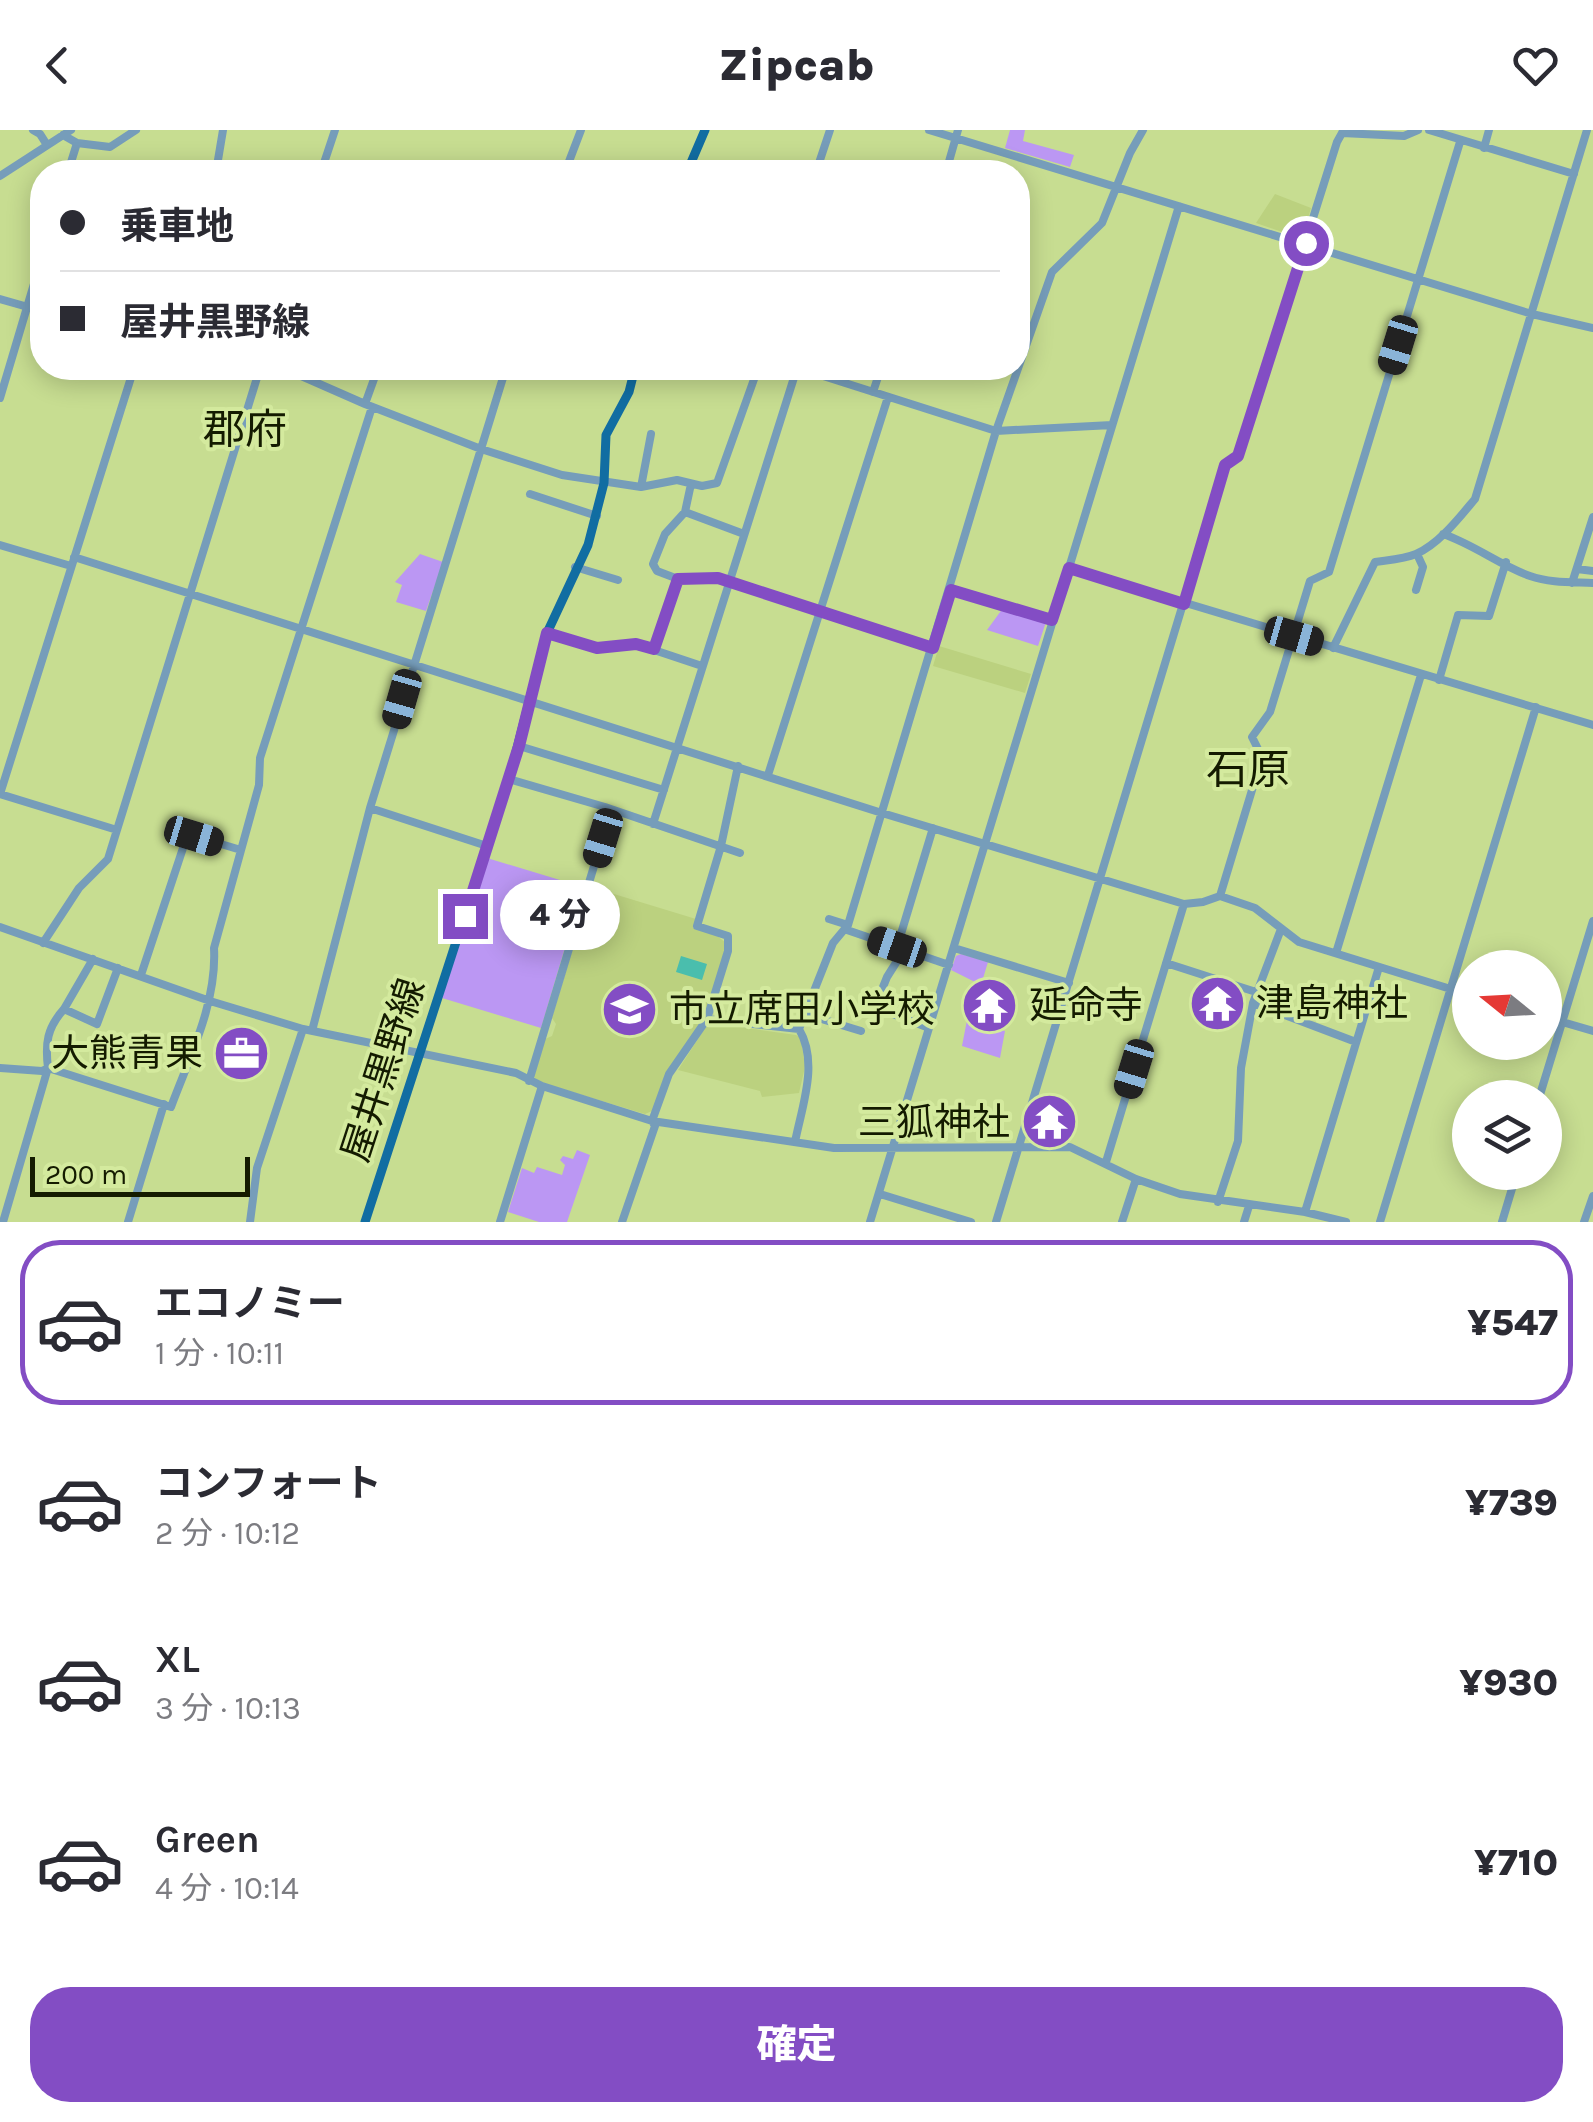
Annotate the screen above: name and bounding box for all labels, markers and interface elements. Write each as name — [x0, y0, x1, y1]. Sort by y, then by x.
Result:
icon: back — [30, 38, 85, 93]
icon: heart — [1508, 38, 1563, 93]
text: Zipcab — [719, 39, 874, 91]
text: 乗車地 — [120, 204, 234, 249]
route start — [1284, 221, 1329, 266]
text: 屋井黒野線 — [120, 300, 310, 345]
car — [1375, 312, 1421, 378]
district label: 郡府 — [203, 405, 287, 455]
car — [1261, 613, 1327, 659]
car — [379, 666, 425, 732]
district label: 石原 — [1206, 745, 1290, 795]
car — [580, 805, 626, 871]
car — [161, 813, 227, 859]
callout: 4 分 — [500, 881, 620, 951]
route end — [443, 894, 488, 939]
text: 4 分 — [530, 896, 590, 933]
car — [864, 923, 930, 971]
north arrow — [1452, 950, 1562, 1060]
map controls — [1452, 950, 1562, 1190]
street label: 屋井黒野線 — [333, 973, 434, 1167]
temple icon: 津島神社 — [1187, 973, 1247, 1033]
temple icon: 延命寺 — [960, 975, 1020, 1035]
school or university icon: 市立席田小学校 — [600, 979, 660, 1039]
place label: 津島神社 — [1256, 981, 1408, 1026]
place label: 延命寺 — [1029, 983, 1143, 1028]
place label: 市立席田小学校 — [669, 987, 935, 1032]
office icon: 大熊青果 — [212, 1023, 272, 1083]
place label: 大熊青果 — [51, 1031, 203, 1076]
car — [1111, 1036, 1157, 1102]
button: layers — [1452, 1080, 1562, 1190]
temple icon: 三狐神社 — [1019, 1092, 1079, 1152]
place label: 三狐神社 — [858, 1100, 1010, 1145]
scale bar — [30, 1152, 250, 1196]
text: 200 m — [45, 1158, 127, 1191]
icon: car — [35, 1278, 125, 1368]
text: エコノミー — [155, 1281, 345, 1326]
text: ¥547 — [1467, 1300, 1558, 1345]
text: 1 分 · 10:11 — [155, 1335, 284, 1372]
icon: car — [35, 1458, 125, 1548]
text: コンフォート — [155, 1461, 382, 1506]
text: ¥739 — [1465, 1480, 1558, 1525]
text: 2 分 · 10:12 — [155, 1515, 300, 1552]
text: XL — [155, 1637, 200, 1682]
icon: car — [35, 1638, 125, 1728]
text: ¥930 — [1459, 1660, 1558, 1705]
text: 3 分 · 10:13 — [155, 1690, 301, 1727]
text: Green — [155, 1817, 260, 1862]
icon: car — [35, 1818, 125, 1908]
text: ¥710 — [1474, 1840, 1558, 1885]
text: 4 分 · 10:14 — [155, 1870, 299, 1907]
button: 確定 — [30, 1987, 1563, 2102]

